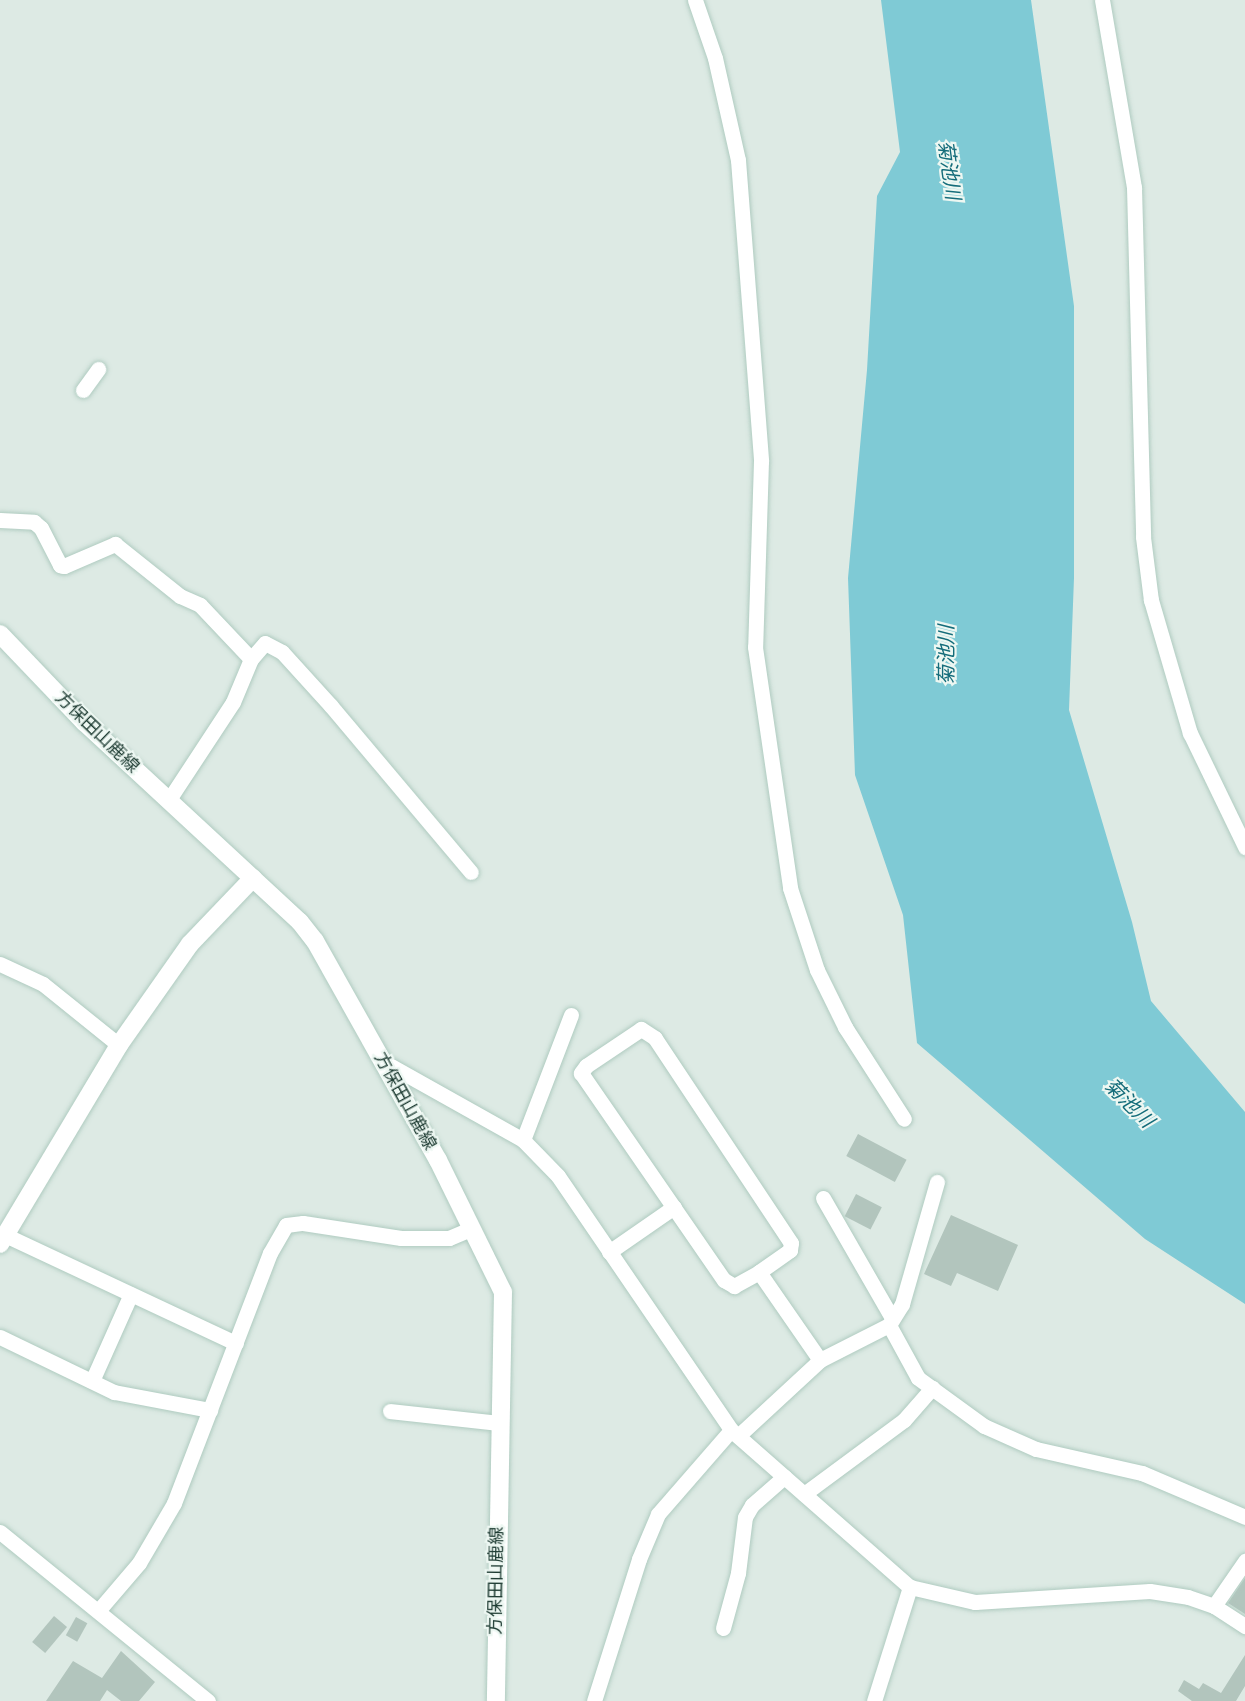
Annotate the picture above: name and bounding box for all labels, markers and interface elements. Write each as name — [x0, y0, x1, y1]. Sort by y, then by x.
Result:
water label: 菊池川 — [933, 139, 965, 201]
water label: 菊池川 — [934, 625, 958, 685]
street label: 方保田山鹿線 — [51, 687, 143, 777]
street label: 方保田山鹿線 — [369, 1049, 441, 1153]
water label: 菊池川 — [1099, 1073, 1159, 1133]
street label: 方保田山鹿線 — [484, 1527, 508, 1635]

